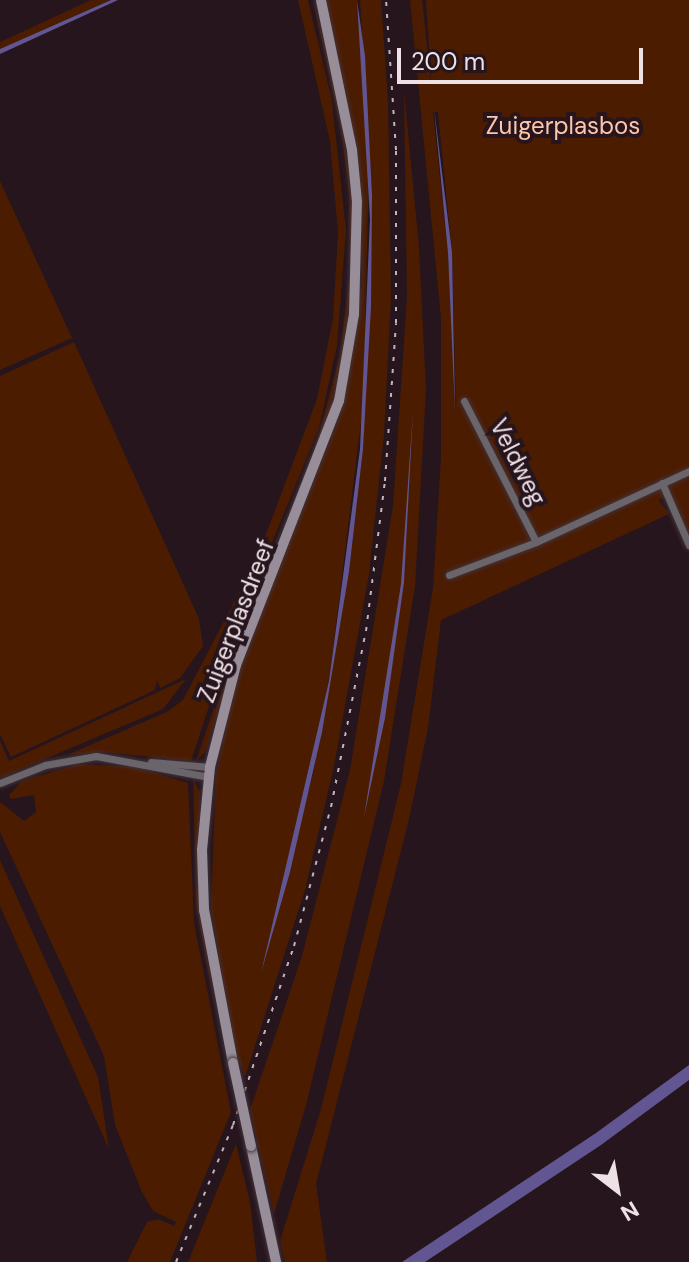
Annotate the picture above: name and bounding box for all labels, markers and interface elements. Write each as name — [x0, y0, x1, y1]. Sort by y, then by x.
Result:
scale bar — [401, 32, 647, 82]
text: 200 m — [411, 46, 485, 77]
park label: Zuigerplasbos — [486, 112, 640, 140]
street label: Veldweg — [484, 414, 552, 510]
street label: Zuigerplasdreef — [192, 535, 280, 707]
north arrow — [577, 1150, 657, 1230]
text: N — [615, 1194, 644, 1228]

